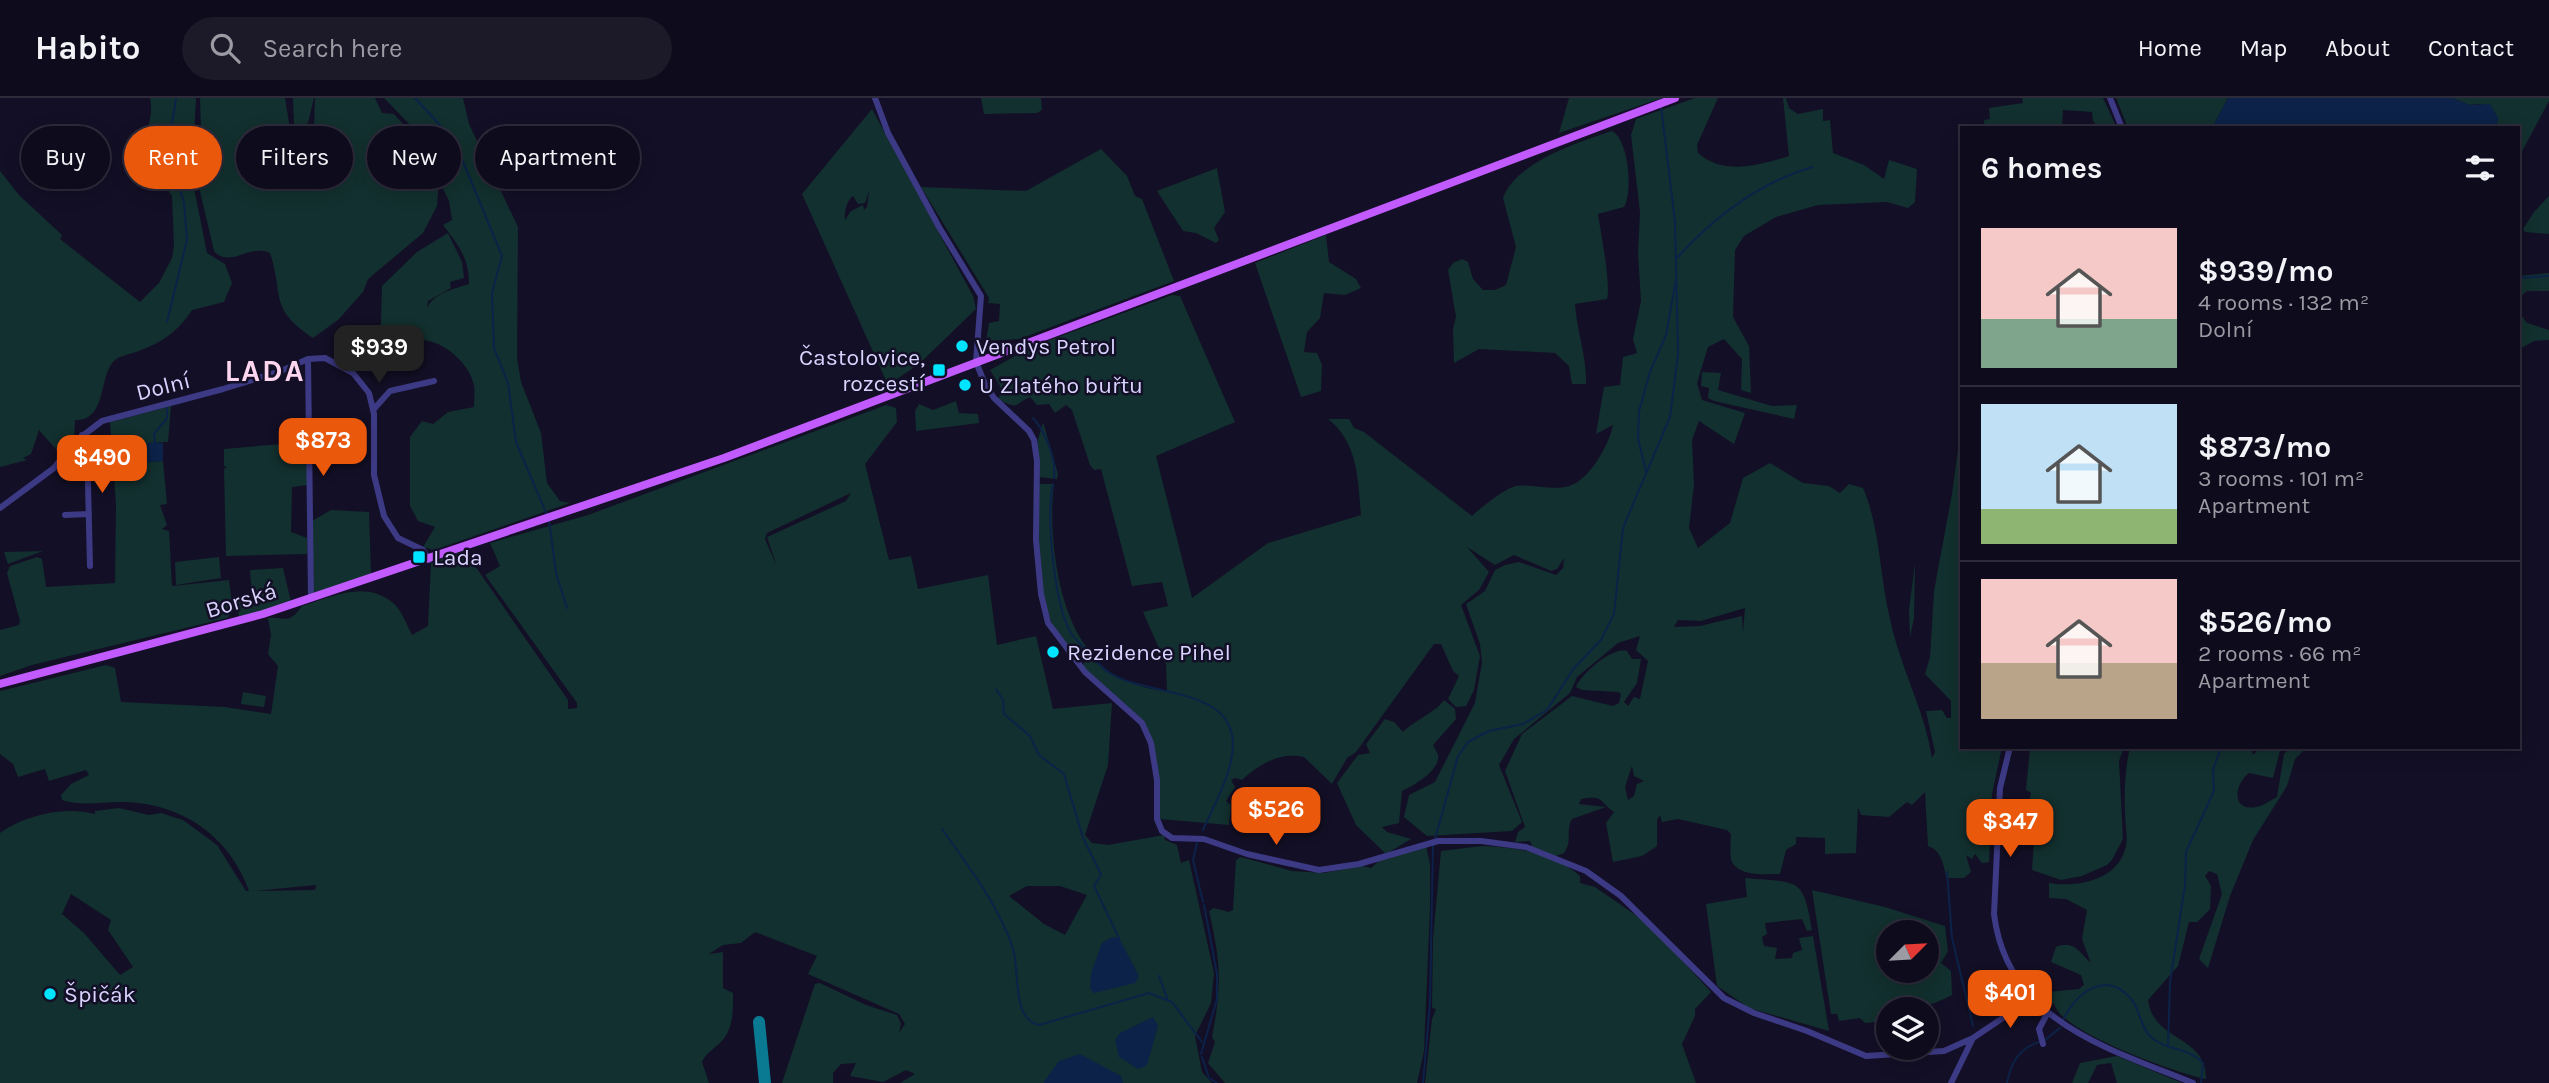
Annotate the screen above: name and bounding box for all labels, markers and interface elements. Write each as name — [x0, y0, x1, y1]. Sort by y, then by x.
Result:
search box — [182, 17, 672, 80]
text: Habito — [35, 29, 140, 67]
icon: search — [206, 29, 244, 67]
text: Search here — [262, 33, 402, 64]
text: Home — [2138, 34, 2202, 62]
text: Map — [2240, 34, 2287, 62]
text: About — [2325, 34, 2390, 62]
text: Contact — [2428, 34, 2514, 62]
chip: Buy — [21, 126, 110, 189]
chip: Rent — [124, 126, 222, 189]
chip: Filters — [236, 126, 353, 189]
chip: New — [367, 126, 461, 189]
chip: Apartment — [475, 126, 640, 189]
icon: filters — [2461, 149, 2499, 187]
text: 6 homes — [1981, 150, 2103, 186]
text: $939/mo — [2198, 253, 2334, 289]
icon: home — [2037, 256, 2121, 340]
text: 4 rooms · 132 m² — [2198, 289, 2369, 316]
text: Dolní — [2198, 316, 2253, 343]
pin: $939 — [338, 326, 420, 385]
place label: Vendys Petrol — [976, 333, 1116, 360]
text: $939 — [350, 334, 408, 361]
marker: Vendys Petrol — [954, 338, 970, 354]
place label: Častolovice, rozcestí — [799, 344, 925, 397]
district label: LADA — [225, 353, 305, 389]
marker: Častolovice, rozcestí — [931, 362, 947, 378]
street label: Dolní — [133, 367, 193, 406]
place label: U Zlatého buřtu — [979, 372, 1143, 399]
marker: U Zlatého buřtu — [957, 377, 973, 393]
pin: $873 — [282, 418, 364, 478]
text: $873 — [295, 427, 351, 454]
text: $873/mo — [2198, 429, 2331, 465]
icon: home — [2037, 432, 2121, 516]
pin: $490 — [61, 436, 143, 495]
text: $490 — [73, 444, 131, 471]
text: 3 rooms · 101 m² — [2198, 465, 2364, 492]
text: Apartment — [2198, 492, 2310, 519]
place label: Lada — [433, 544, 483, 571]
marker: Lada — [411, 549, 427, 565]
street label: Borská — [202, 577, 280, 624]
text: $526/mo — [2198, 604, 2332, 640]
icon: home — [2037, 607, 2121, 691]
place label: Rezidence Pihel — [1067, 639, 1231, 666]
text: 2 rooms · 66 m² — [2198, 640, 2361, 667]
marker: Rezidence Pihel — [1045, 644, 1061, 660]
text: Apartment — [2198, 667, 2310, 694]
pin: $526 — [1235, 788, 1317, 847]
text: $526 — [1247, 796, 1305, 823]
pin: $347 — [1969, 800, 2051, 859]
text: $347 — [1982, 808, 2038, 835]
north arrow — [1876, 920, 1939, 984]
map controls — [1876, 920, 1939, 1060]
pin: $401 — [1969, 970, 2051, 1030]
text: $401 — [1984, 979, 2036, 1006]
place label: Špičák — [64, 981, 136, 1008]
marker: Špičák — [42, 986, 58, 1002]
button: layers — [1876, 997, 1939, 1060]

